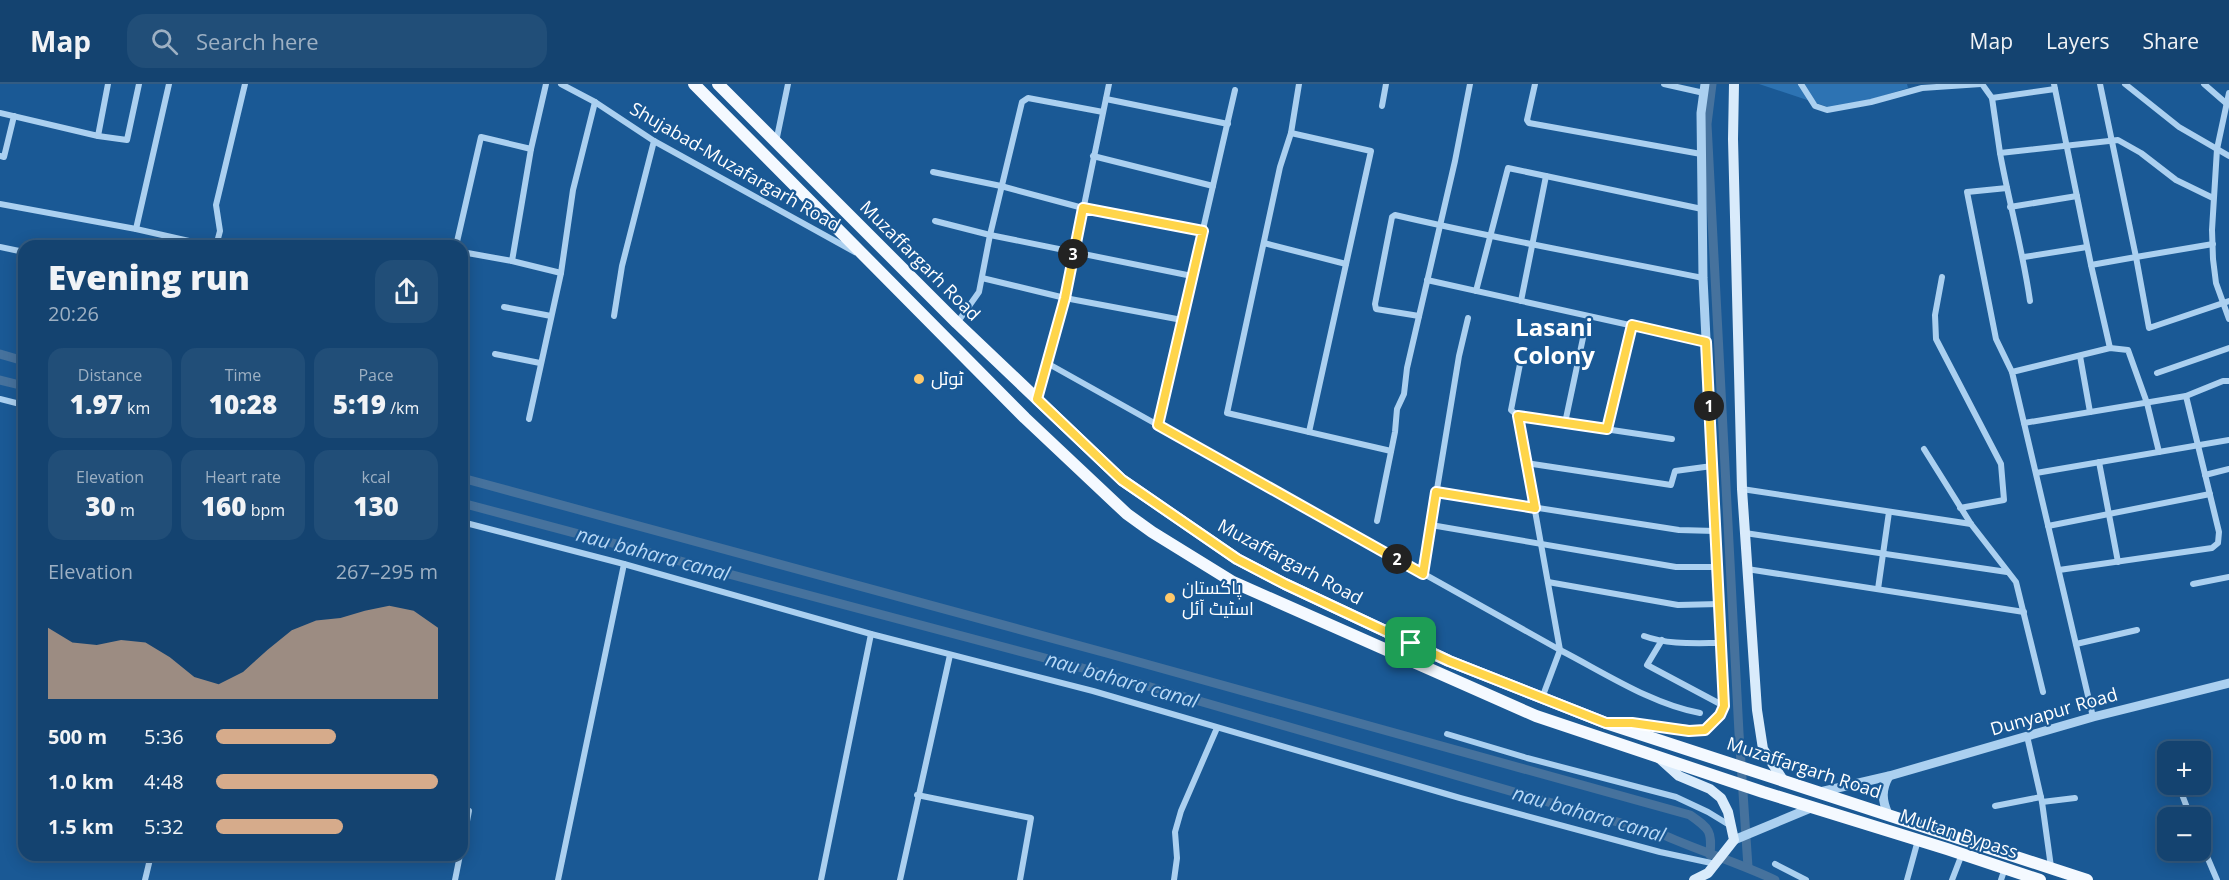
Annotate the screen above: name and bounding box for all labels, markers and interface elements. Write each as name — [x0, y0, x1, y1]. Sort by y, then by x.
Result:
search box — [127, 14, 547, 68]
text: Map — [30, 22, 91, 60]
icon: search — [148, 25, 181, 58]
text: Search here — [196, 26, 319, 56]
text: Map — [1970, 27, 2013, 55]
text: Layers — [2046, 27, 2110, 55]
text: Share — [2143, 27, 2199, 55]
street label: Shujabad-Muzafargarh Road — [626, 96, 845, 236]
street label: Muzaffargarh Road — [855, 195, 986, 326]
pin: 3 — [1058, 239, 1088, 269]
text: 3 — [1068, 243, 1078, 265]
text: Evening run — [48, 255, 250, 300]
button: share — [375, 260, 438, 323]
text: 20:26 — [48, 300, 99, 327]
district label: Lasani Colony — [1513, 310, 1595, 371]
text: Distance — [78, 364, 142, 386]
text: Time — [225, 364, 261, 386]
text: Pace — [358, 364, 394, 386]
place label: ٹوٹل — [931, 366, 964, 390]
marker: ٹوٹل — [912, 372, 926, 386]
text: 1.97 — [70, 386, 123, 422]
text: 10:28 — [209, 386, 277, 422]
text: 5:19 — [333, 386, 386, 422]
pin: 1 — [1694, 391, 1724, 421]
text: 1 — [1704, 395, 1714, 417]
text: km — [123, 397, 150, 419]
text: /km — [386, 397, 419, 419]
text: Elevation — [76, 466, 144, 488]
text: Heart rate — [205, 466, 281, 488]
text: kcal — [362, 466, 391, 488]
text: 30 — [85, 488, 116, 524]
text: 160 — [201, 488, 247, 524]
text: 130 — [353, 488, 399, 524]
text: m — [116, 499, 135, 521]
text: bpm — [247, 499, 285, 521]
street label: Muzaffargarh Road — [1214, 513, 1367, 609]
water label: nau bahara canal — [573, 520, 734, 587]
pin: 2 — [1382, 544, 1412, 574]
text: 2 — [1392, 548, 1402, 570]
text: Elevation — [48, 558, 133, 585]
text: 267–295 m — [336, 558, 438, 585]
place label: پاکستان اسٹیٹ آئل — [1182, 575, 1254, 620]
marker: پاکستان اسٹیٹ آئل — [1163, 591, 1177, 605]
pin — [1385, 617, 1436, 668]
icon: arrive — [1394, 626, 1427, 659]
water label: nau bahara canal — [1043, 645, 1203, 715]
street label: Dunyapur Road — [1987, 681, 2120, 741]
text: 500 m — [48, 723, 107, 750]
text: 5:36 — [144, 723, 184, 750]
street label: Muzaffargarh Road — [1724, 731, 1885, 803]
map controls — [2157, 741, 2211, 861]
button: + — [2157, 741, 2211, 795]
text: 1.0 km — [48, 768, 114, 795]
text: 4:48 — [144, 768, 184, 795]
water label: nau bahara canal — [1510, 779, 1670, 849]
street label: Multan Bypass — [1897, 803, 2021, 863]
button: − — [2157, 807, 2211, 861]
text: 1.5 km — [48, 813, 114, 840]
text: 5:32 — [144, 813, 184, 840]

